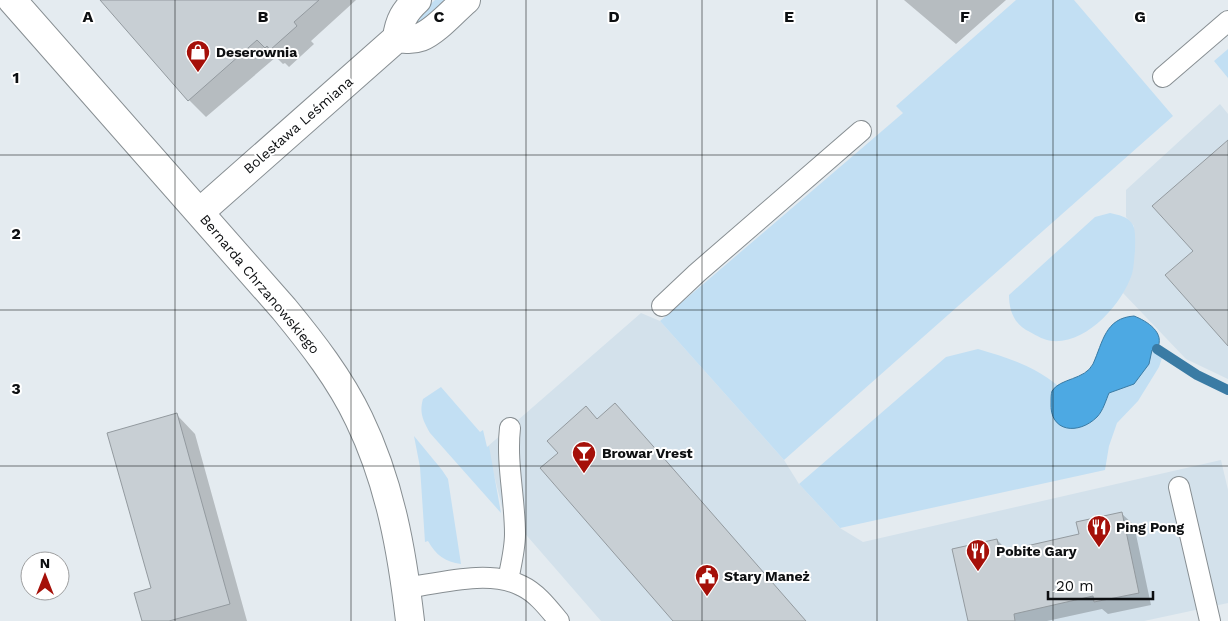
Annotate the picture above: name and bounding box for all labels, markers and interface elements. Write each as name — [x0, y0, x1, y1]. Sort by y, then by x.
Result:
text: A — [83, 7, 94, 26]
text: B — [258, 7, 269, 26]
text: C — [434, 7, 445, 26]
text: D — [608, 7, 620, 26]
text: E — [784, 7, 794, 26]
text: F — [960, 7, 970, 26]
text: G — [1134, 7, 1146, 26]
shop icon: Deserownia — [185, 39, 211, 73]
place label: Deserownia — [216, 44, 298, 60]
text: 1 — [13, 68, 19, 87]
street label: Bolesława Leśmiana — [240, 73, 356, 177]
street label: Bernarda Chrzanowskiego — [197, 211, 323, 357]
text: 2 — [11, 224, 21, 243]
text: 3 — [11, 379, 21, 398]
bar icon: Browar Vrest — [571, 440, 597, 474]
place label: Browar Vrest — [602, 445, 693, 461]
restaurant icon: Ping Pong — [1086, 514, 1112, 548]
place label: Ping Pong — [1116, 519, 1184, 535]
restaurant icon: Pobite Gary — [965, 538, 991, 572]
place label: Pobite Gary — [996, 543, 1077, 559]
north arrow — [20, 551, 70, 601]
text: N — [40, 555, 50, 571]
public building icon: Stary Maneż — [694, 563, 720, 597]
place label: Stary Maneż — [724, 568, 810, 584]
scale bar — [1048, 568, 1153, 600]
text: 20 m — [1056, 577, 1094, 595]

